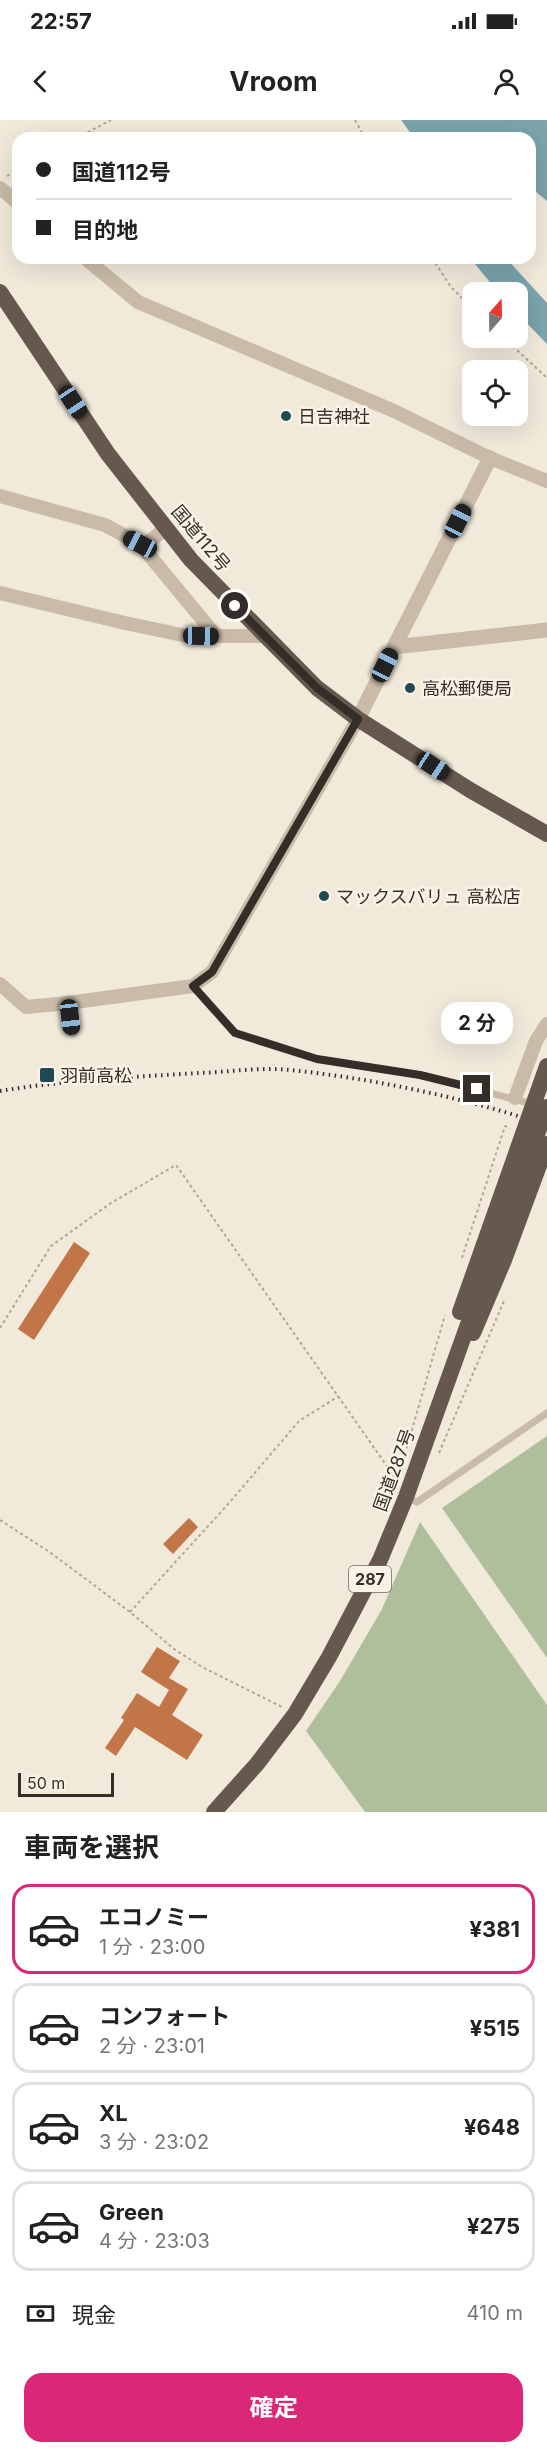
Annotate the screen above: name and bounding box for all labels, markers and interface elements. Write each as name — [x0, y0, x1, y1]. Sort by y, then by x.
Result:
text: 22:57 — [30, 8, 92, 34]
icon: back — [24, 65, 57, 98]
text: Vroom — [229, 65, 318, 98]
icon: person — [490, 65, 523, 98]
text: 国道112号 — [72, 159, 171, 185]
text: 目的地 — [72, 217, 138, 243]
north arrow — [462, 282, 528, 348]
map controls — [462, 282, 528, 426]
button: locate — [462, 360, 528, 426]
car — [56, 382, 90, 422]
place label: 日吉神社 — [298, 406, 370, 427]
marker: 日吉神社 — [279, 409, 293, 423]
street label: 国道112号 — [167, 501, 235, 575]
car — [442, 501, 474, 541]
car — [120, 528, 160, 560]
route start — [221, 592, 248, 619]
car — [183, 627, 219, 645]
car — [369, 645, 401, 685]
place label: 高松郵便局 — [422, 678, 512, 699]
marker: 高松郵便局 — [403, 681, 417, 695]
car — [413, 749, 453, 783]
place label: マックスバリュ 高松店 — [336, 886, 521, 907]
marker: マックスバリュ 高松店 — [317, 889, 331, 903]
car — [59, 998, 81, 1036]
callout: 2 分 — [441, 1002, 513, 1044]
text: 2 分 — [458, 1011, 496, 1035]
place label: 羽前高松 — [60, 1065, 132, 1086]
marker: 羽前高松 — [38, 1066, 56, 1084]
route end — [463, 1075, 490, 1102]
street label: 国道287号 — [369, 1426, 419, 1514]
road number: 287 — [349, 1566, 391, 1592]
scale bar — [18, 1770, 114, 1798]
text: 50 m — [27, 1773, 65, 1793]
text: 車両を選択 — [24, 1831, 159, 1864]
icon: car — [27, 1902, 81, 1956]
text: エコノミー — [99, 1904, 209, 1930]
text: ¥381 — [469, 1916, 520, 1942]
text: 1 分 · 23:00 — [99, 1935, 205, 1959]
icon: car — [27, 2001, 81, 2055]
text: コンフォート — [99, 2003, 230, 2029]
text: ¥515 — [470, 2015, 520, 2041]
text: 2 分 · 23:01 — [99, 2034, 205, 2058]
icon: car — [27, 2100, 81, 2154]
text: XL — [99, 2100, 128, 2126]
text: ¥648 — [464, 2114, 520, 2140]
text: 3 分 · 23:02 — [99, 2130, 209, 2154]
icon: car — [27, 2199, 81, 2253]
text: Green — [99, 2199, 164, 2225]
text: ¥275 — [467, 2213, 520, 2239]
text: 4 分 · 23:03 — [99, 2229, 210, 2253]
icon: cash — [24, 2297, 57, 2330]
text: 410 m — [467, 2301, 523, 2325]
text: 現金 — [72, 2302, 116, 2328]
button: 確定 — [24, 2373, 523, 2442]

